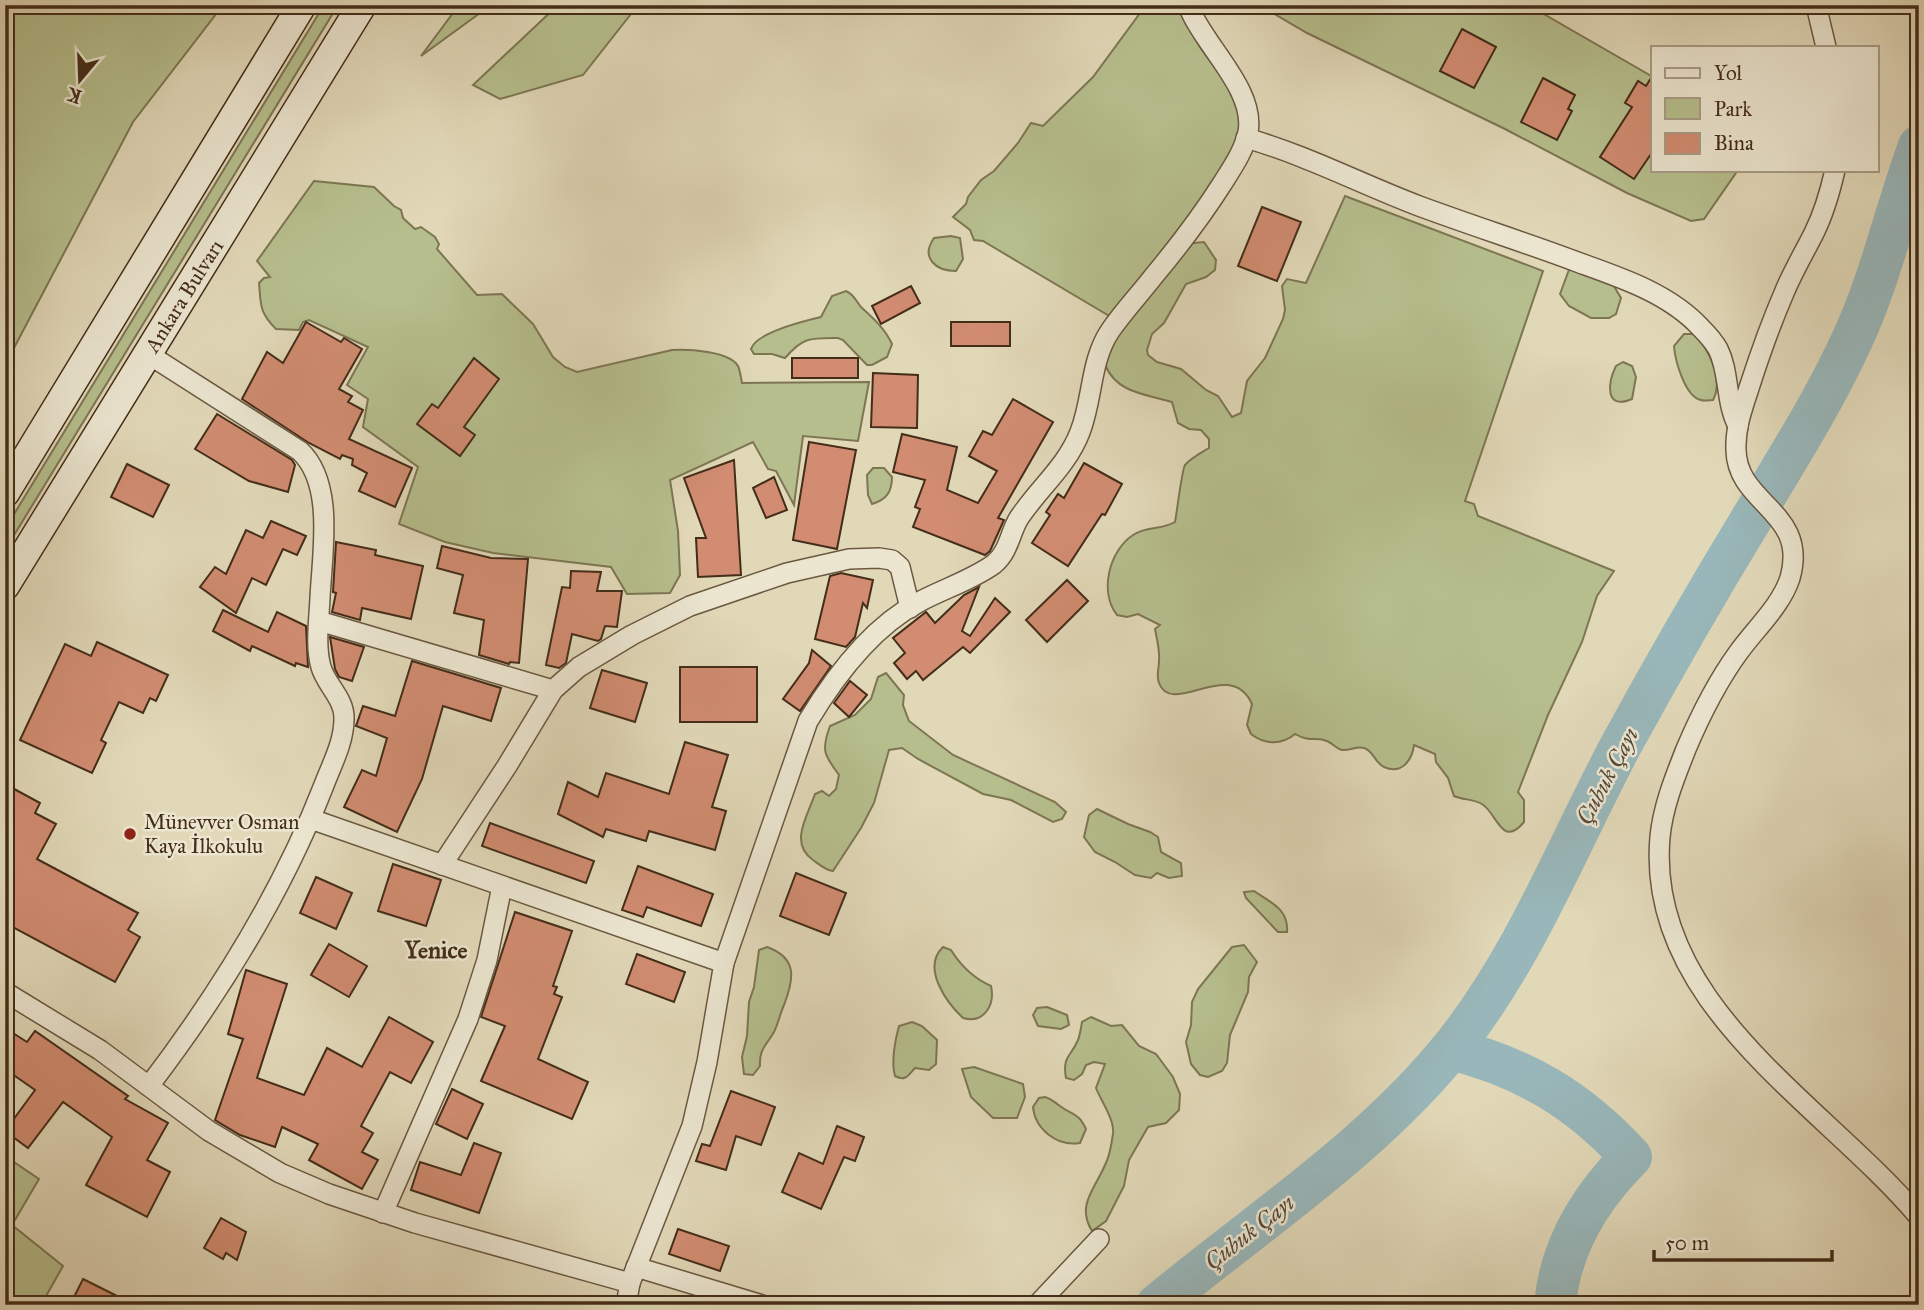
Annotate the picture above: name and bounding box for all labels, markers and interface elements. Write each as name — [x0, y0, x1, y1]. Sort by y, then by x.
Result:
north arrow — [46, 46, 116, 116]
legend — [1651, 46, 1878, 172]
text: Yol — [1714, 60, 1743, 86]
text: K — [63, 82, 85, 109]
text: Park — [1714, 96, 1752, 122]
text: Bina — [1714, 130, 1754, 156]
street label: Ankara Bulvarı — [138, 234, 229, 358]
water label: Çubuk Çayı — [1570, 722, 1644, 829]
place label: Münevver Osman Kaya İlkokulu — [144, 809, 299, 859]
marker: Münevver Osman Kaya İlkokulu — [122, 826, 138, 842]
district label: Yenice — [403, 935, 468, 965]
water label: Çubuk Çayı — [1199, 1188, 1300, 1276]
scale bar — [1654, 1219, 1833, 1263]
text: 50 m — [1665, 1230, 1710, 1256]

